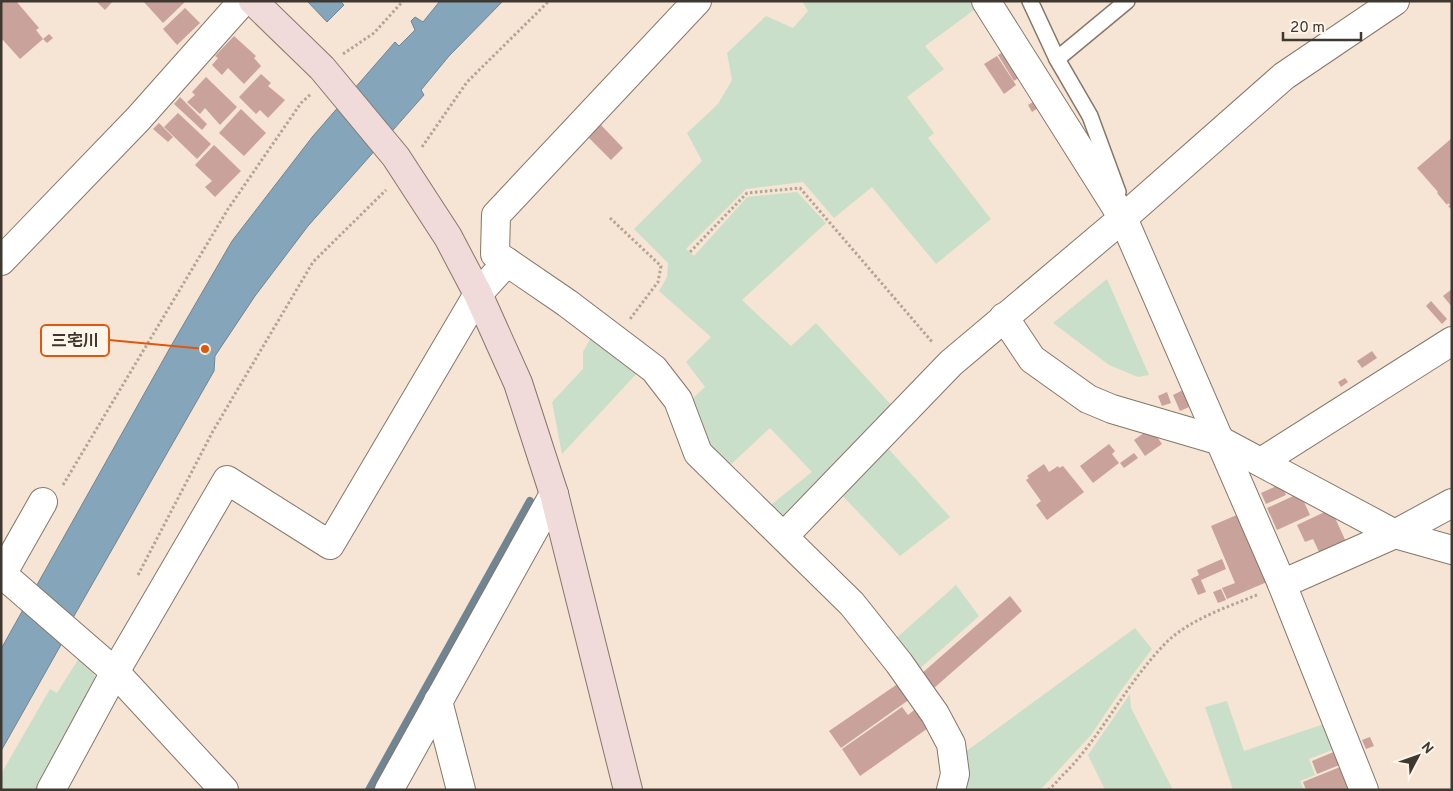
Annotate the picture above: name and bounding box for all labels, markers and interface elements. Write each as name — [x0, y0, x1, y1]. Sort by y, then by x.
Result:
scale bar — [1283, 10, 1360, 42]
text: 20 m — [1290, 19, 1325, 38]
callout: 三宅川 — [41, 325, 109, 356]
text: 三宅川 — [51, 332, 99, 352]
north arrow — [1393, 731, 1443, 781]
text: N — [1417, 739, 1436, 758]

